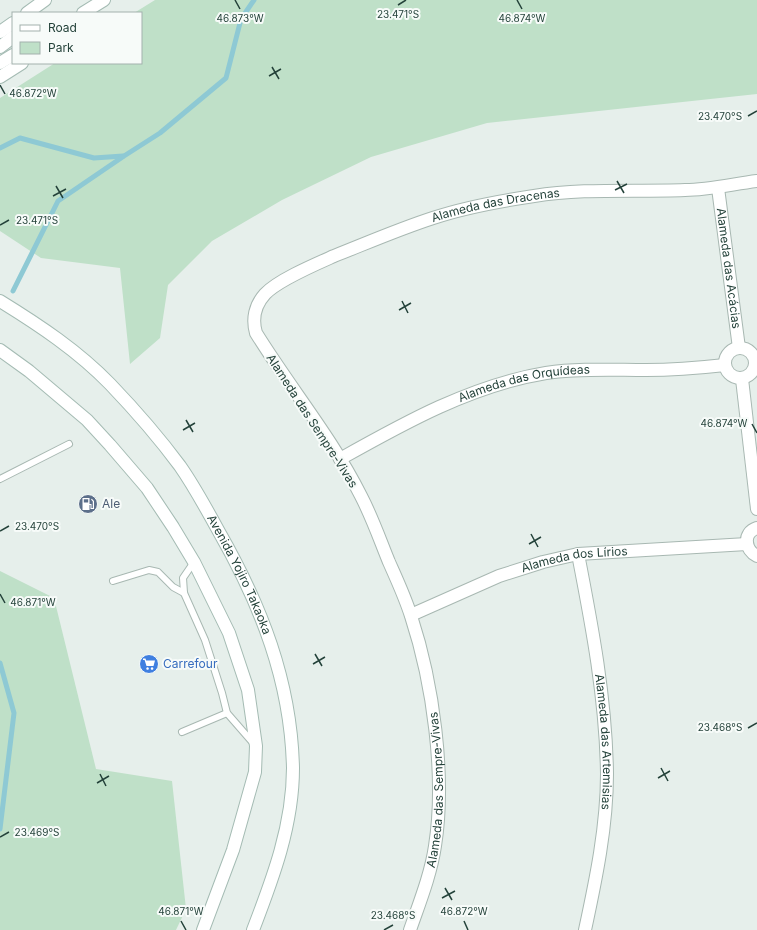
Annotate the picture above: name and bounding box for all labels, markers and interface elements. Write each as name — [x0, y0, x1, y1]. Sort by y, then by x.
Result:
text: 23.471°S — [377, 8, 419, 20]
legend — [12, 12, 142, 64]
text: 46.873°W — [216, 12, 264, 24]
text: 46.874°W — [499, 12, 546, 24]
text: Road — [48, 20, 77, 35]
text: Park — [48, 40, 74, 55]
text: 46.872°W — [9, 87, 57, 99]
text: 23.470°S — [698, 110, 742, 122]
street label: Alameda das Dracenas — [429, 185, 560, 225]
street label: Alameda das Acácias — [714, 207, 744, 330]
text: 23.471°S — [16, 214, 58, 226]
street label: Alameda das Sempre-Vivas — [264, 351, 361, 490]
street label: Alameda das Orquídeas — [456, 362, 590, 405]
text: 46.874°W — [701, 417, 748, 429]
fuel station icon: Ale — [77, 493, 99, 515]
place label: Ale — [102, 496, 120, 511]
street label: Avenida Yojiro Takaoka — [204, 512, 275, 636]
text: 23.470°S — [15, 520, 59, 532]
street label: Alameda dos Lírios — [519, 543, 628, 575]
text: 46.871°W — [10, 596, 56, 608]
supermarket icon: Carrefour — [138, 653, 160, 675]
place label: Carrefour — [163, 656, 218, 671]
street label: Alameda das Artemisias — [592, 673, 615, 811]
street label: Alameda das Sempre-Vivas — [423, 711, 446, 869]
text: 23.468°S — [698, 721, 742, 733]
text: 23.469°S — [15, 826, 59, 838]
text: 46.871°W — [158, 905, 204, 917]
text: 46.872°W — [440, 905, 488, 917]
text: 23.468°S — [371, 909, 415, 921]

